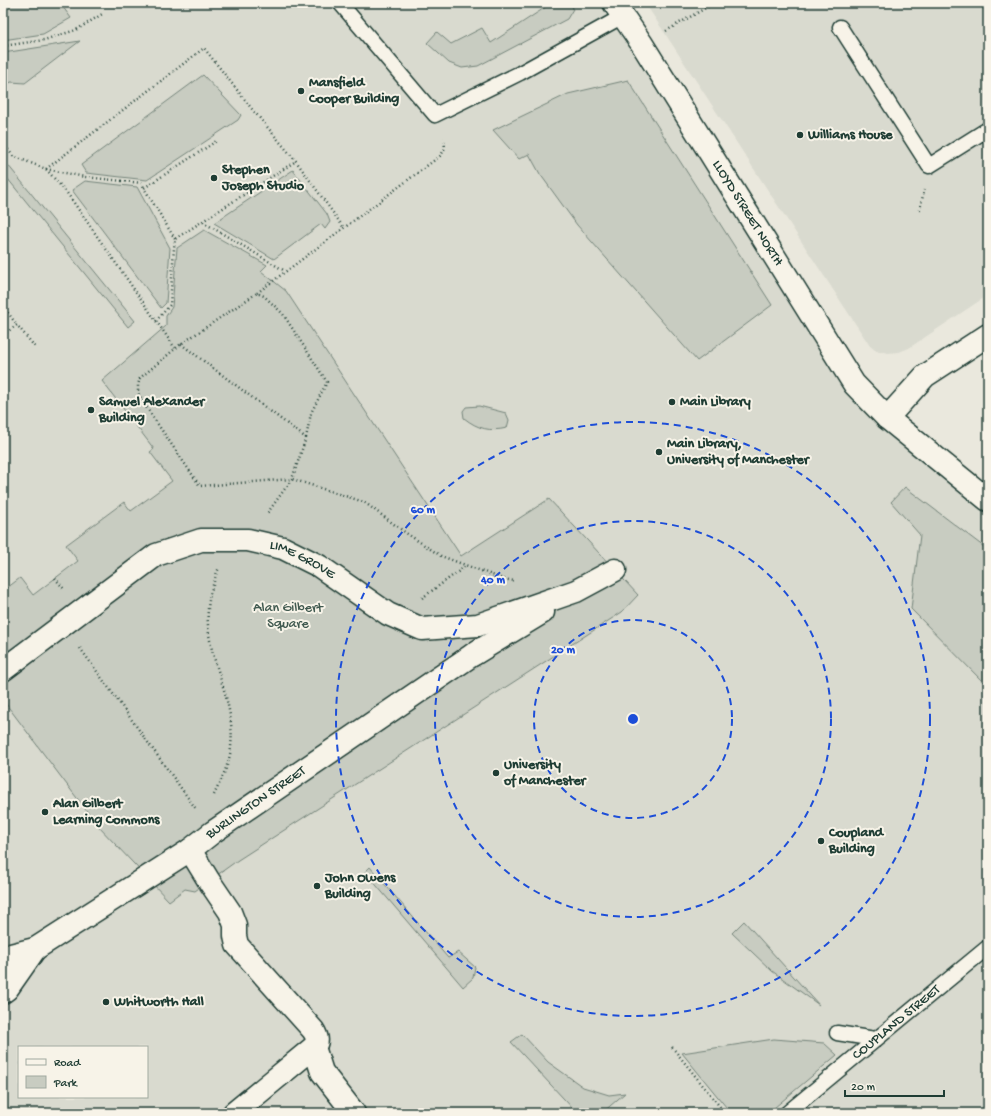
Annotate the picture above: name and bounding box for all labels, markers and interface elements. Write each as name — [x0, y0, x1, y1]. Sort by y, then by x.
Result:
place label: Mansfield Cooper Building — [308, 75, 399, 108]
marker: Mansfield Cooper Building — [296, 86, 306, 96]
place label: Williams House — [807, 127, 893, 144]
marker: Williams House — [795, 130, 805, 140]
street label: LLOYD STREET NORTH — [708, 157, 787, 270]
place label: Stephen Joseph Studio — [221, 162, 305, 195]
marker: Stephen Joseph Studio — [209, 173, 219, 183]
place label: Samuel Alexander Building — [98, 394, 206, 427]
place label: Main Library — [680, 394, 751, 411]
marker: Main Library — [667, 397, 677, 407]
marker: Samuel Alexander Building — [86, 405, 96, 415]
place label: Main Library, University of Manchester — [667, 436, 811, 469]
marker: Main Library, University of Manchester — [654, 447, 664, 457]
text: 60 m — [411, 504, 436, 518]
street label: LIME GROVE — [268, 537, 339, 584]
text: 40 m — [480, 574, 505, 588]
park label: Alan Gilbert Square — [253, 600, 324, 633]
text: 20 m — [551, 644, 576, 658]
centre of rings — [626, 712, 640, 726]
place label: University of Manchester — [503, 757, 588, 790]
street label: BURLINGTON STREET — [202, 762, 310, 844]
marker: University of Manchester — [491, 768, 501, 778]
place label: Alan Gilbert Learning Commons — [52, 796, 160, 829]
marker: Alan Gilbert Learning Commons — [40, 807, 50, 817]
place label: Coupland Building — [828, 825, 885, 858]
marker: Coupland Building — [816, 836, 826, 846]
place label: John Owens Building — [324, 870, 396, 903]
marker: John Owens Building — [312, 881, 322, 891]
street label: COUPLAND STREET — [849, 981, 944, 1064]
place label: Whitworth Hall — [113, 994, 204, 1011]
marker: Whitworth Hall — [101, 997, 111, 1007]
legend — [18, 1046, 148, 1098]
text: Road — [54, 1057, 81, 1071]
scale bar — [845, 1072, 944, 1098]
text: Park — [53, 1077, 79, 1091]
text: 20 m — [851, 1081, 876, 1095]

